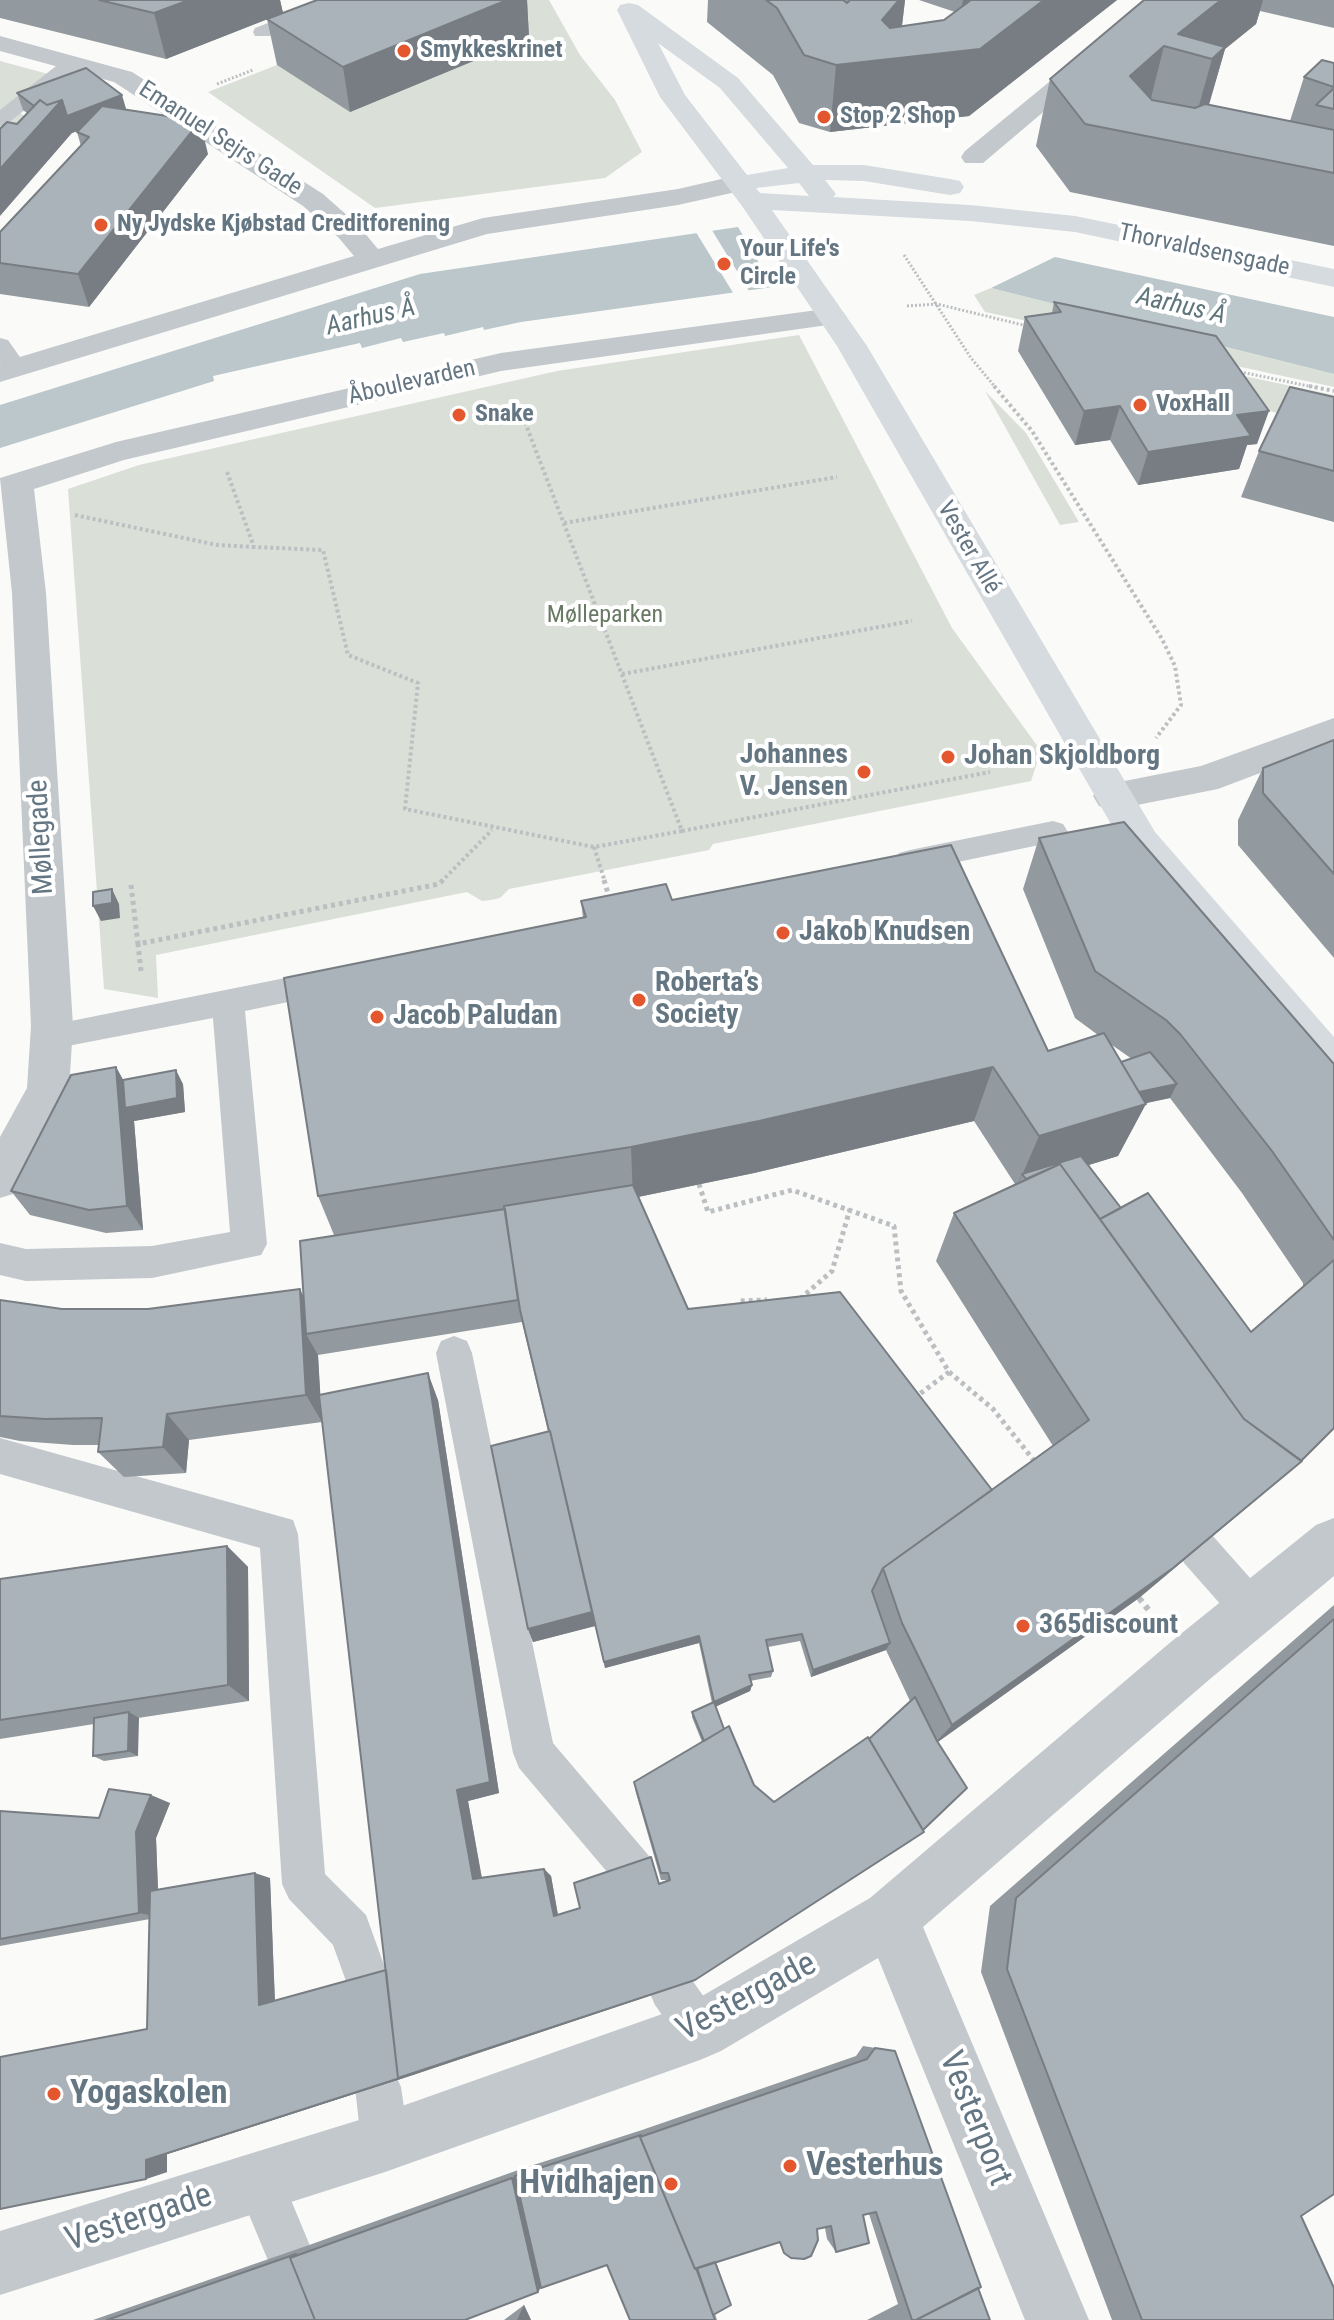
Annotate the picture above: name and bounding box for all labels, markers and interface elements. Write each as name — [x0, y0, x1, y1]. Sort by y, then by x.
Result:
place label: Smykkeskrinet — [420, 37, 563, 65]
marker: Smykkeskrinet — [395, 42, 413, 60]
street label: Emanuel Sejrs Gade — [133, 76, 307, 202]
place label: Stop 2 Shop — [840, 103, 956, 131]
marker: Stop 2 Shop — [815, 108, 833, 126]
place label: Ny Jydske Kjøbstad Creditforening — [117, 211, 450, 239]
marker: Ny Jydske Kjøbstad Creditforening — [92, 216, 110, 234]
street label: Thorvaldsensgade — [1116, 219, 1292, 283]
place label: Your Life's Circle — [740, 236, 840, 292]
marker: Your Life's Circle — [715, 255, 733, 273]
water label: Aarhus Å — [1133, 282, 1229, 332]
water label: Aarhus Å — [323, 293, 419, 343]
street label: Åboulevarden — [346, 354, 478, 412]
place label: VoxHall — [1156, 391, 1230, 419]
marker: VoxHall — [1131, 396, 1149, 414]
place label: Snake — [475, 401, 534, 429]
marker: Snake — [450, 406, 468, 424]
street label: Vester Allé — [930, 496, 1006, 600]
park label: Mølleparken — [547, 602, 663, 630]
place label: Johannes V. Jensen — [739, 739, 848, 805]
place label: Johan Skjoldborg — [964, 740, 1160, 774]
marker: Johan Skjoldborg — [939, 748, 957, 766]
marker: Johannes V. Jensen — [855, 763, 873, 781]
street label: Møllegade — [22, 779, 62, 895]
place label: Jakob Knudsen — [799, 916, 970, 950]
marker: Jakob Knudsen — [774, 924, 792, 942]
place label: Roberta’s Society — [655, 967, 759, 1033]
marker: Roberta’s Society — [630, 991, 648, 1009]
place label: Jacob Paludan — [393, 1000, 558, 1034]
marker: Jacob Paludan — [368, 1008, 386, 1026]
place label: 365discount — [1039, 1609, 1178, 1643]
marker: 365discount — [1014, 1617, 1032, 1635]
street label: Vestergade — [670, 1944, 824, 2052]
street label: Vesterport — [929, 2046, 1019, 2192]
place label: Yogaskolen — [70, 2074, 228, 2114]
marker: Yogaskolen — [45, 2085, 63, 2103]
place label: Vesterhus — [806, 2146, 943, 2186]
marker: Vesterhus — [781, 2157, 799, 2175]
place label: Hvidhajen — [519, 2164, 655, 2204]
marker: Hvidhajen — [662, 2175, 680, 2193]
street label: Vestergade — [61, 2176, 217, 2262]

